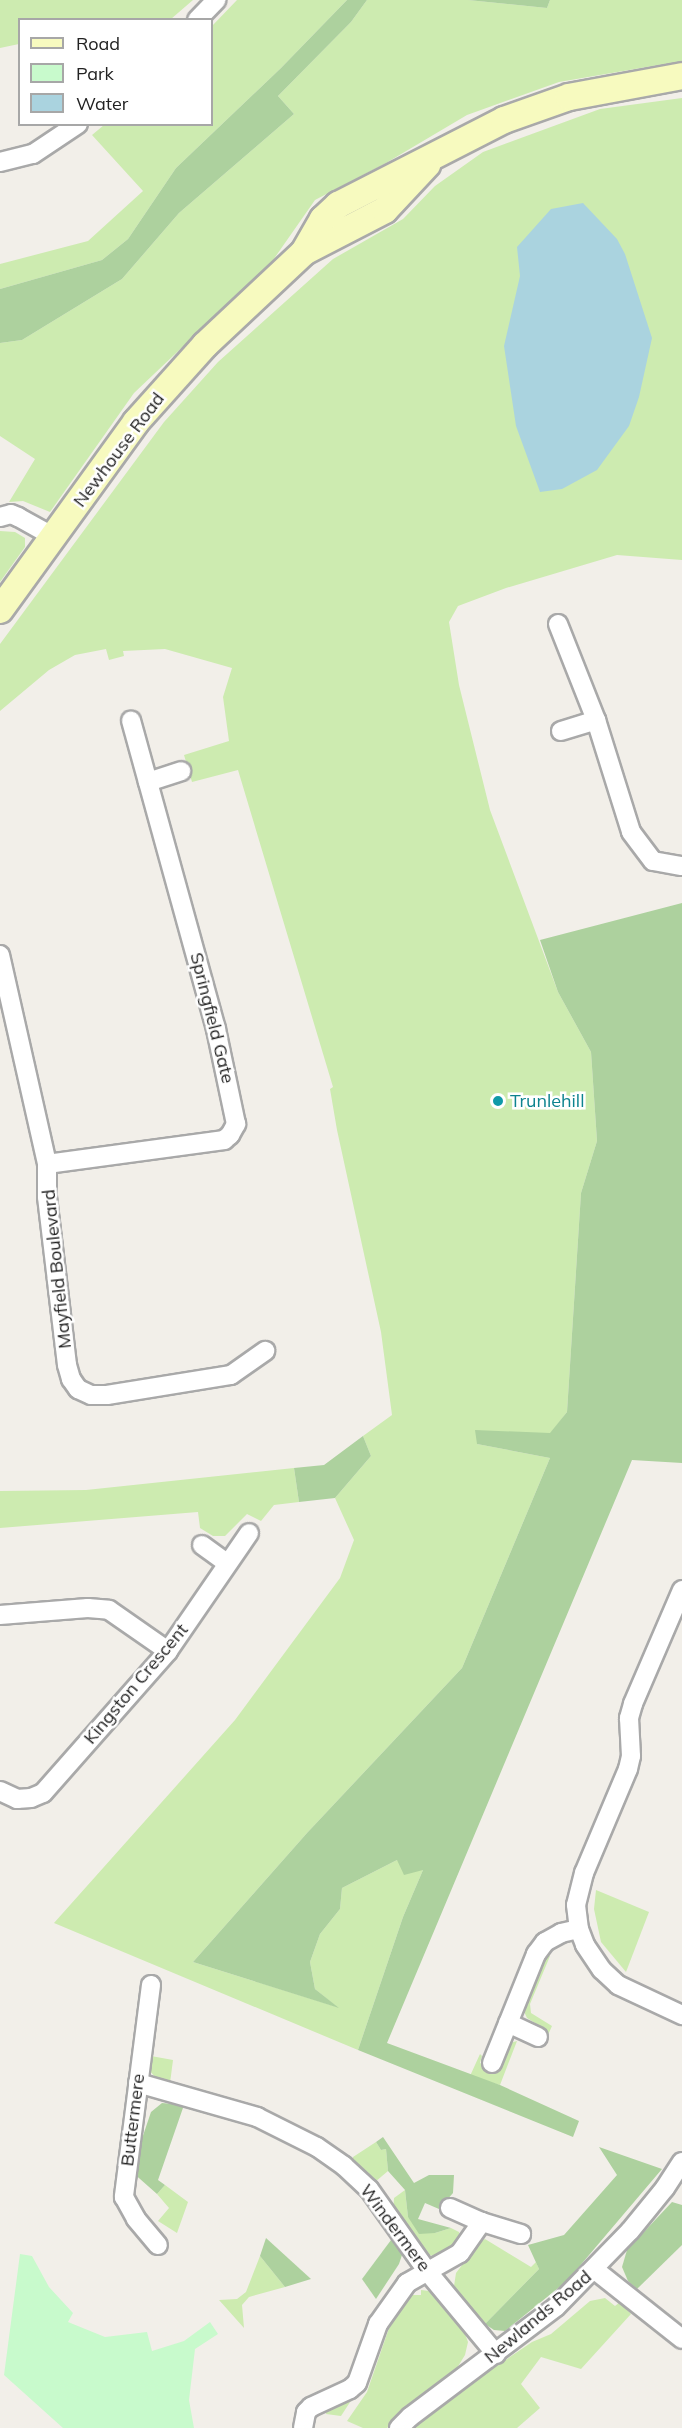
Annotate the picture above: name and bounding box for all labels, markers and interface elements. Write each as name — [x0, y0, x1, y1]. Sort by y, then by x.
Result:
legend — [18, 18, 213, 126]
text: Road — [76, 32, 120, 55]
text: Park — [76, 62, 114, 85]
text: Water — [76, 92, 128, 115]
street label: Newhouse Road — [69, 389, 169, 511]
street label: Springfield Gate — [185, 950, 239, 1086]
place label: Trunlehill — [510, 1090, 584, 1112]
marker: Trunlehill — [491, 1094, 505, 1108]
street label: Mayfield Boulevard — [38, 1188, 76, 1350]
street label: Kingston Crescent — [79, 1619, 193, 1749]
street label: Buttermere — [117, 2073, 149, 2167]
street label: Windermere — [355, 2180, 435, 2276]
street label: Newlands Road — [480, 2266, 596, 2368]

